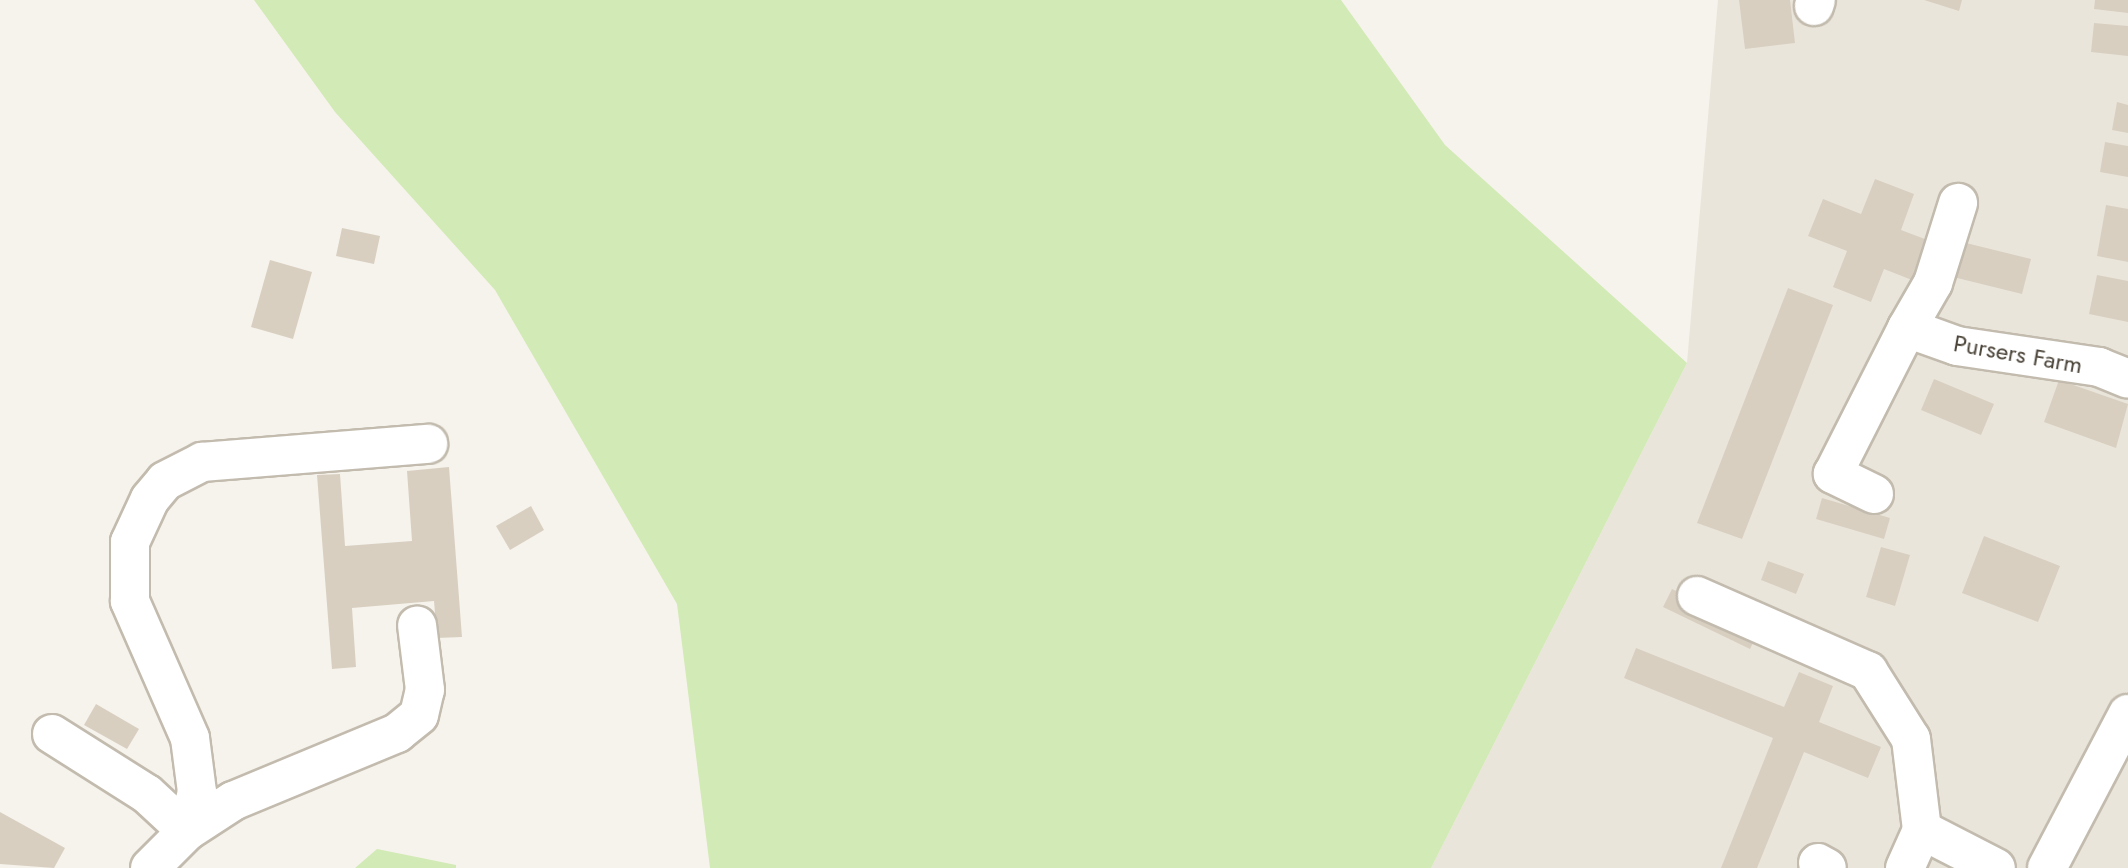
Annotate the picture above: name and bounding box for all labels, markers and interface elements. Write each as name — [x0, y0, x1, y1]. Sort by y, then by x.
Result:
street label: Pursers Farm — [1951, 328, 2085, 380]

